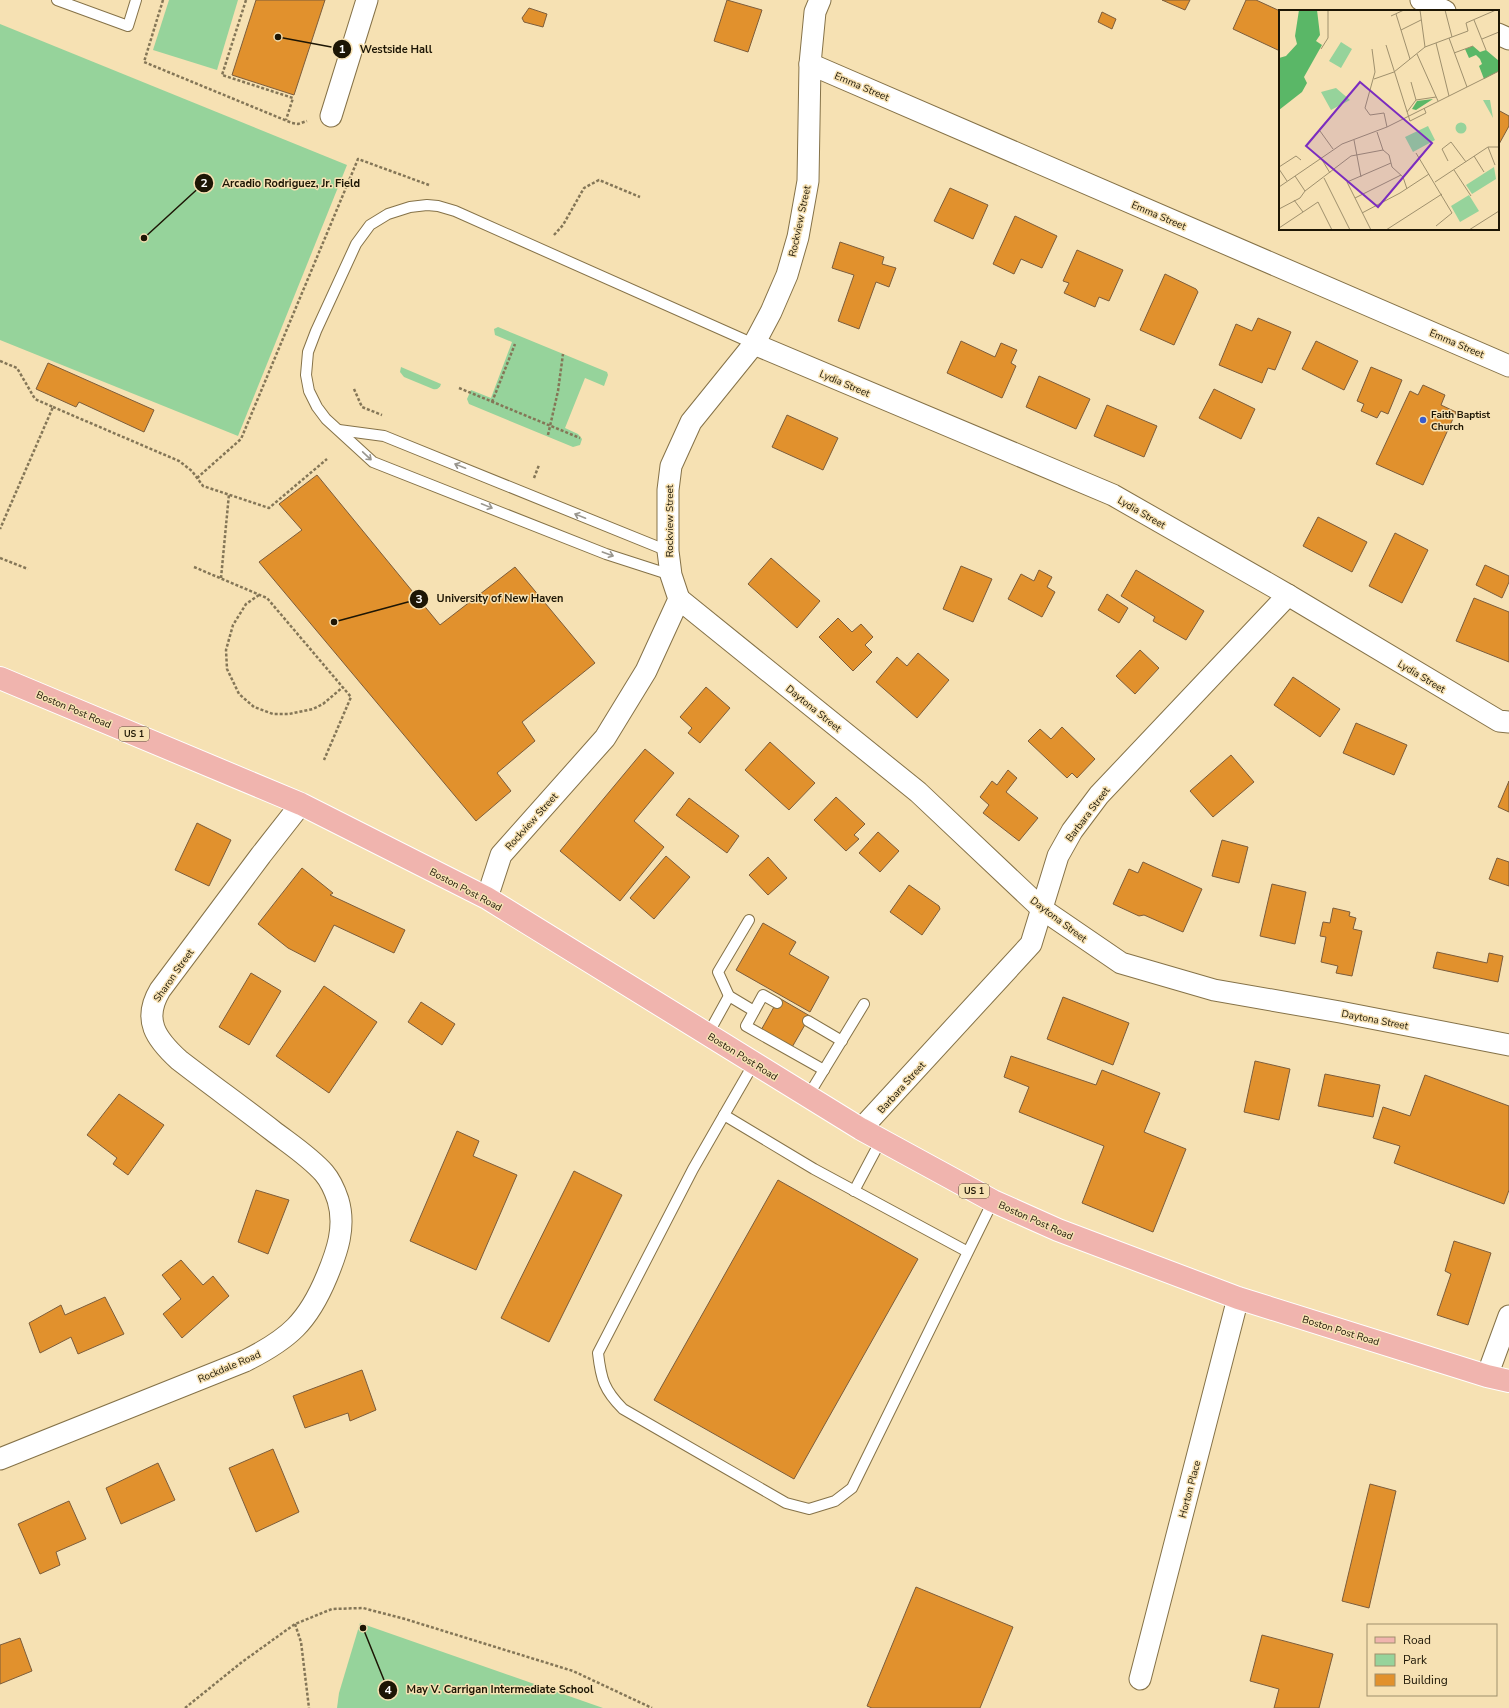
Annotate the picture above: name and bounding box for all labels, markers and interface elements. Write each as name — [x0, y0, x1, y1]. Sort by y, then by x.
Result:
inset map — [1279, 10, 1499, 230]
callout: Westside Hall — [332, 38, 440, 61]
text: 1 — [338, 41, 346, 57]
text: Westside Hall — [360, 42, 433, 57]
street label: Emma Street — [832, 69, 892, 105]
callout: Arcadio Rodriguez, Jr. Field — [194, 171, 368, 194]
text: 2 — [200, 175, 208, 191]
text: Arcadio Rodriguez, Jr. Field — [222, 176, 360, 191]
street label: Rockview Street — [786, 184, 814, 258]
street label: Emma Street — [1129, 198, 1189, 234]
street label: Emma Street — [1427, 326, 1487, 362]
street label: Lydia Street — [817, 367, 872, 401]
place label: Faith Baptist Church — [1431, 408, 1490, 434]
marker: Faith Baptist Church — [1418, 415, 1428, 425]
one-way arrow — [362, 451, 372, 460]
one-way arrow — [454, 462, 466, 470]
street label: Rockview Street — [663, 484, 677, 557]
street label: Lydia Street — [1115, 493, 1169, 533]
one-way arrow — [480, 503, 492, 511]
one-way arrow — [574, 511, 586, 519]
one-way arrow — [601, 551, 614, 558]
callout: University of New Haven — [409, 587, 572, 610]
text: 3 — [415, 591, 423, 607]
text: University of New Haven — [437, 591, 563, 606]
street label: Lydia Street — [1395, 657, 1448, 697]
street label: Daytona Street — [783, 682, 844, 736]
street label: Boston Post Road — [34, 688, 113, 732]
road number: US 1 — [119, 727, 149, 741]
street label: Barbara Street — [1063, 784, 1113, 845]
street label: Rockview Street — [502, 790, 562, 853]
street label: Boston Post Road — [427, 865, 504, 915]
street label: Daytona Street — [1027, 894, 1090, 946]
street label: Sharon Street — [150, 946, 198, 1005]
street label: Daytona Street — [1340, 1007, 1410, 1033]
street label: Boston Post Road — [705, 1030, 780, 1084]
street label: Barbara Street — [875, 1058, 929, 1117]
road number: US 1 — [959, 1184, 989, 1198]
street label: Boston Post Road — [996, 1198, 1075, 1244]
street label: Boston Post Road — [1300, 1313, 1381, 1349]
street label: Rockdale Road — [196, 1347, 263, 1386]
street label: Horton Place — [1176, 1459, 1204, 1519]
legend — [1367, 1624, 1497, 1696]
text: Road — [1403, 1632, 1431, 1648]
text: Park — [1403, 1652, 1428, 1668]
text: Building — [1403, 1672, 1448, 1688]
callout: May V. Carrigan Intermediate School — [378, 1678, 601, 1701]
text: 4 — [384, 1682, 392, 1698]
text: May V. Carrigan Intermediate School — [407, 1682, 594, 1697]

